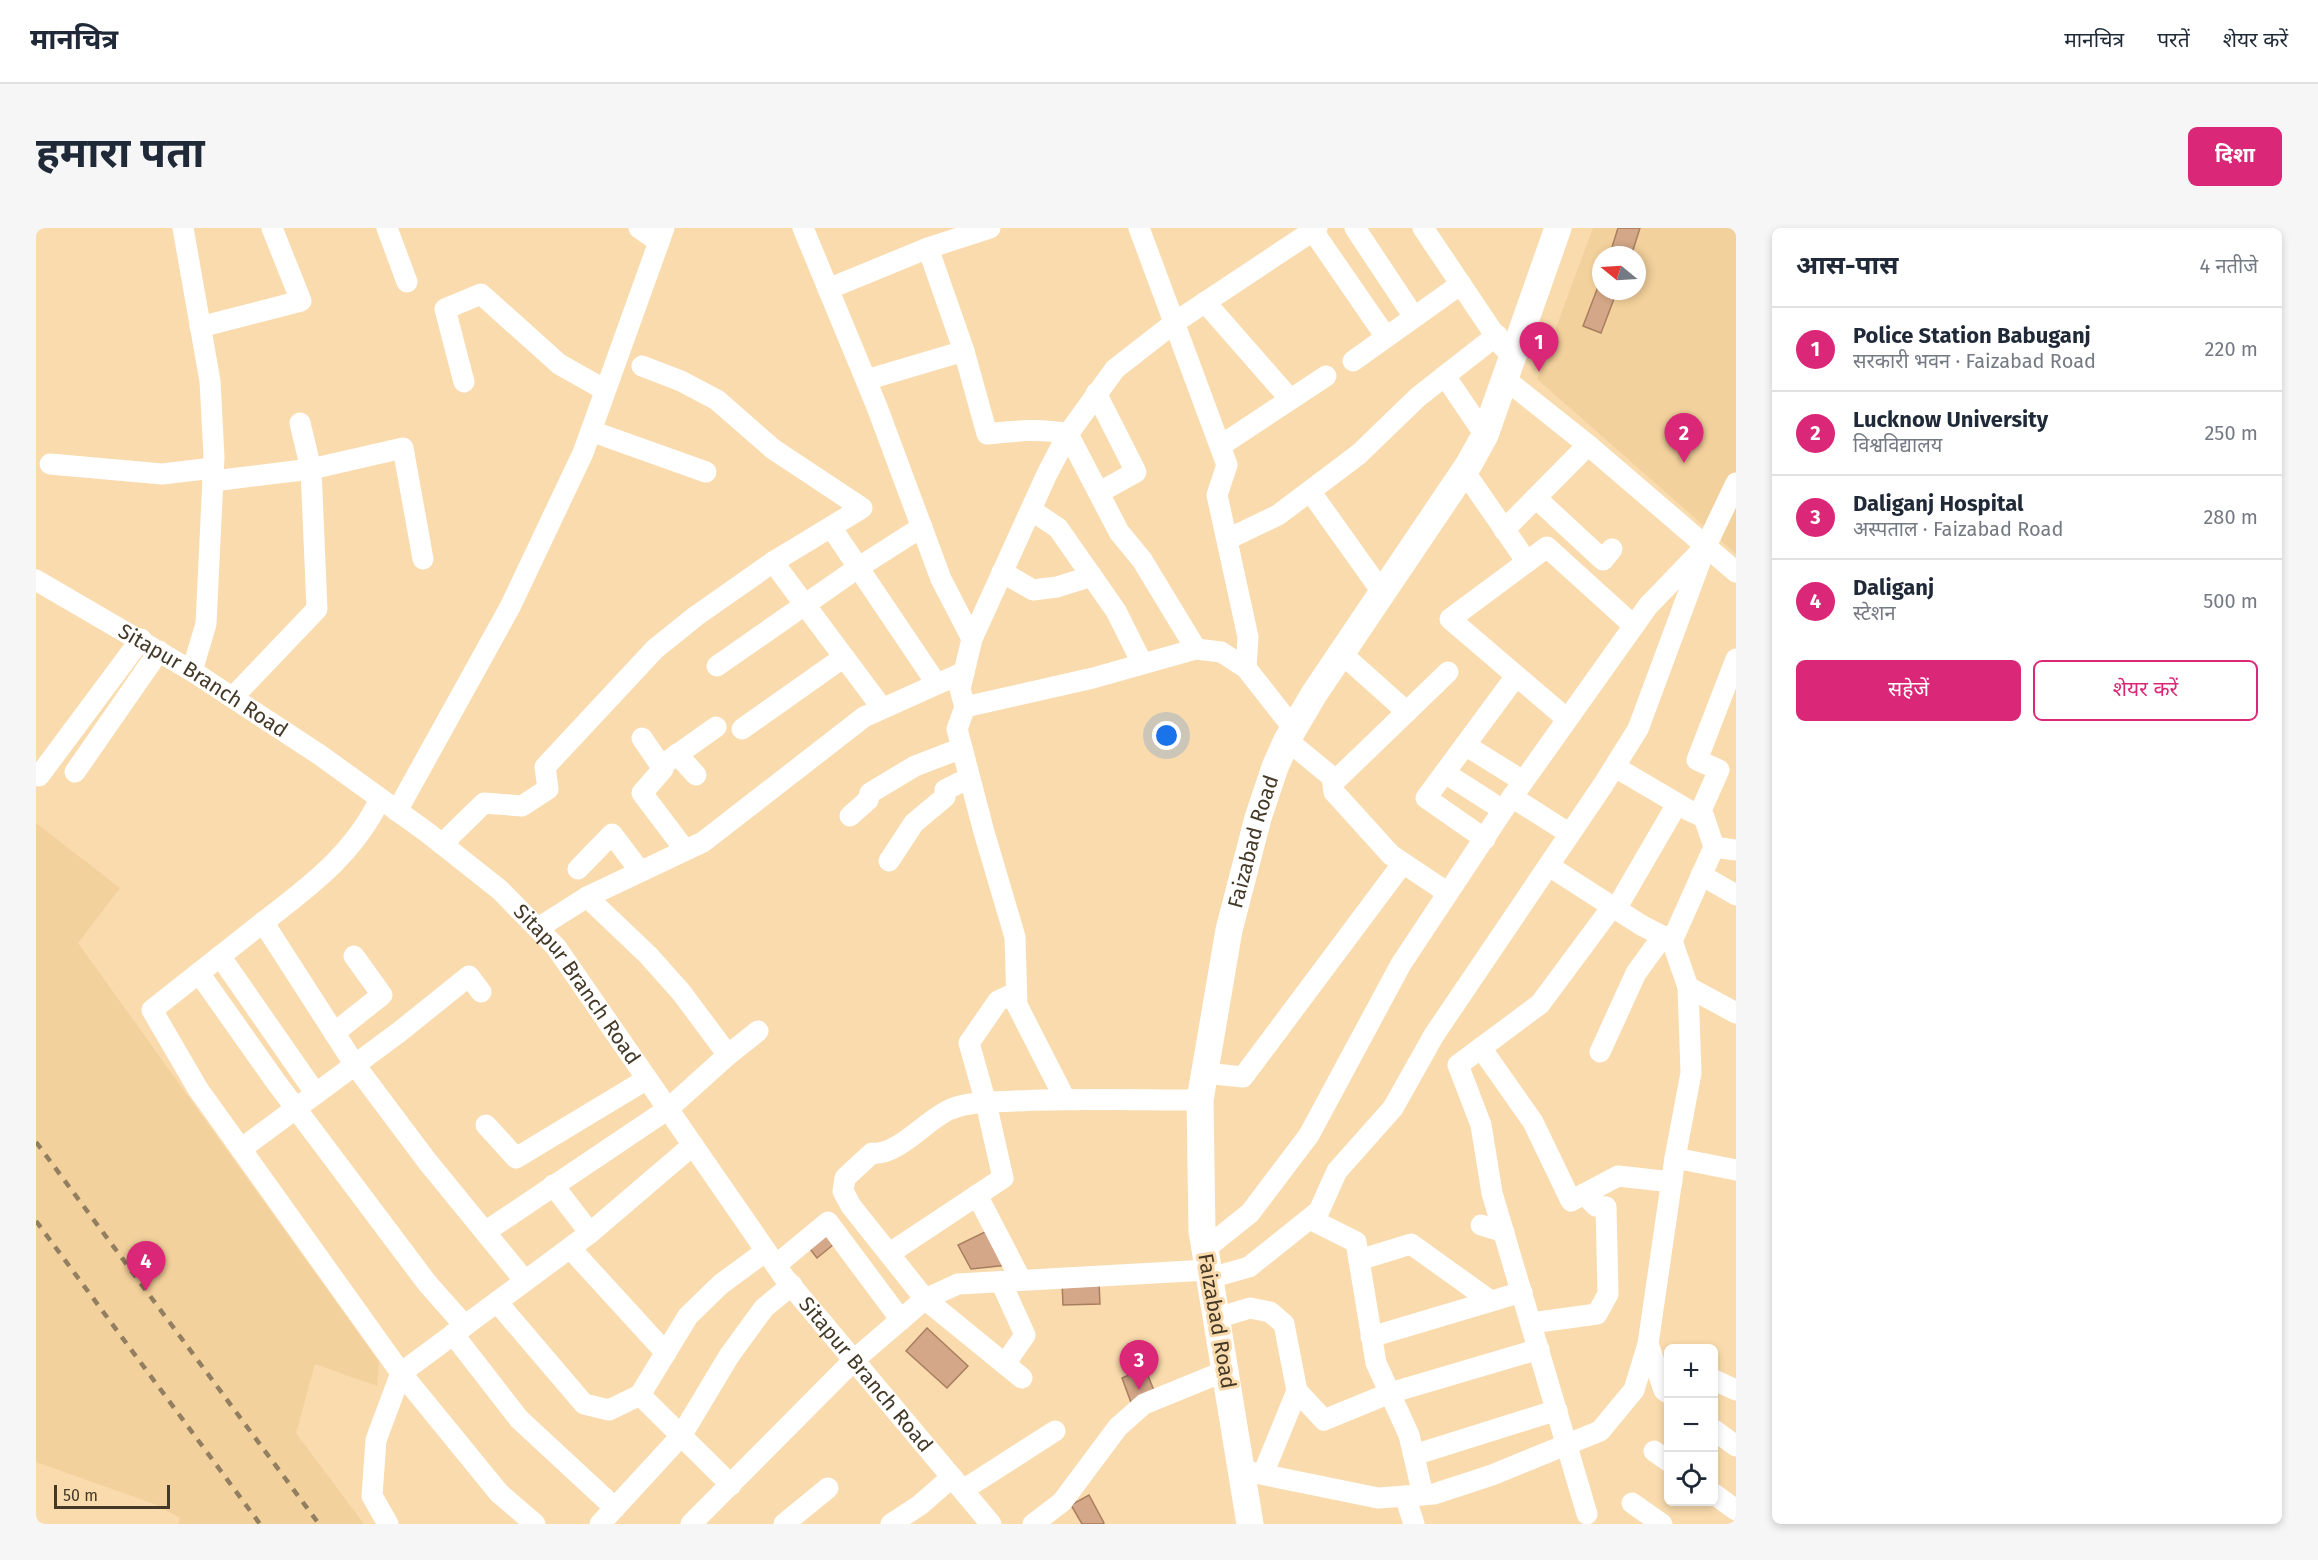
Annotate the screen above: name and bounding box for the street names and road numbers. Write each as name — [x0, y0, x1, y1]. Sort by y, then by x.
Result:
street label: Sitapur Branch Road — [114, 618, 293, 743]
street label: Faizabad Road — [1222, 772, 1284, 911]
street label: Sitapur Branch Road — [508, 899, 646, 1069]
street label: Faizabad Road — [1192, 1251, 1242, 1391]
street label: Sitapur Branch Road — [793, 1291, 938, 1458]

